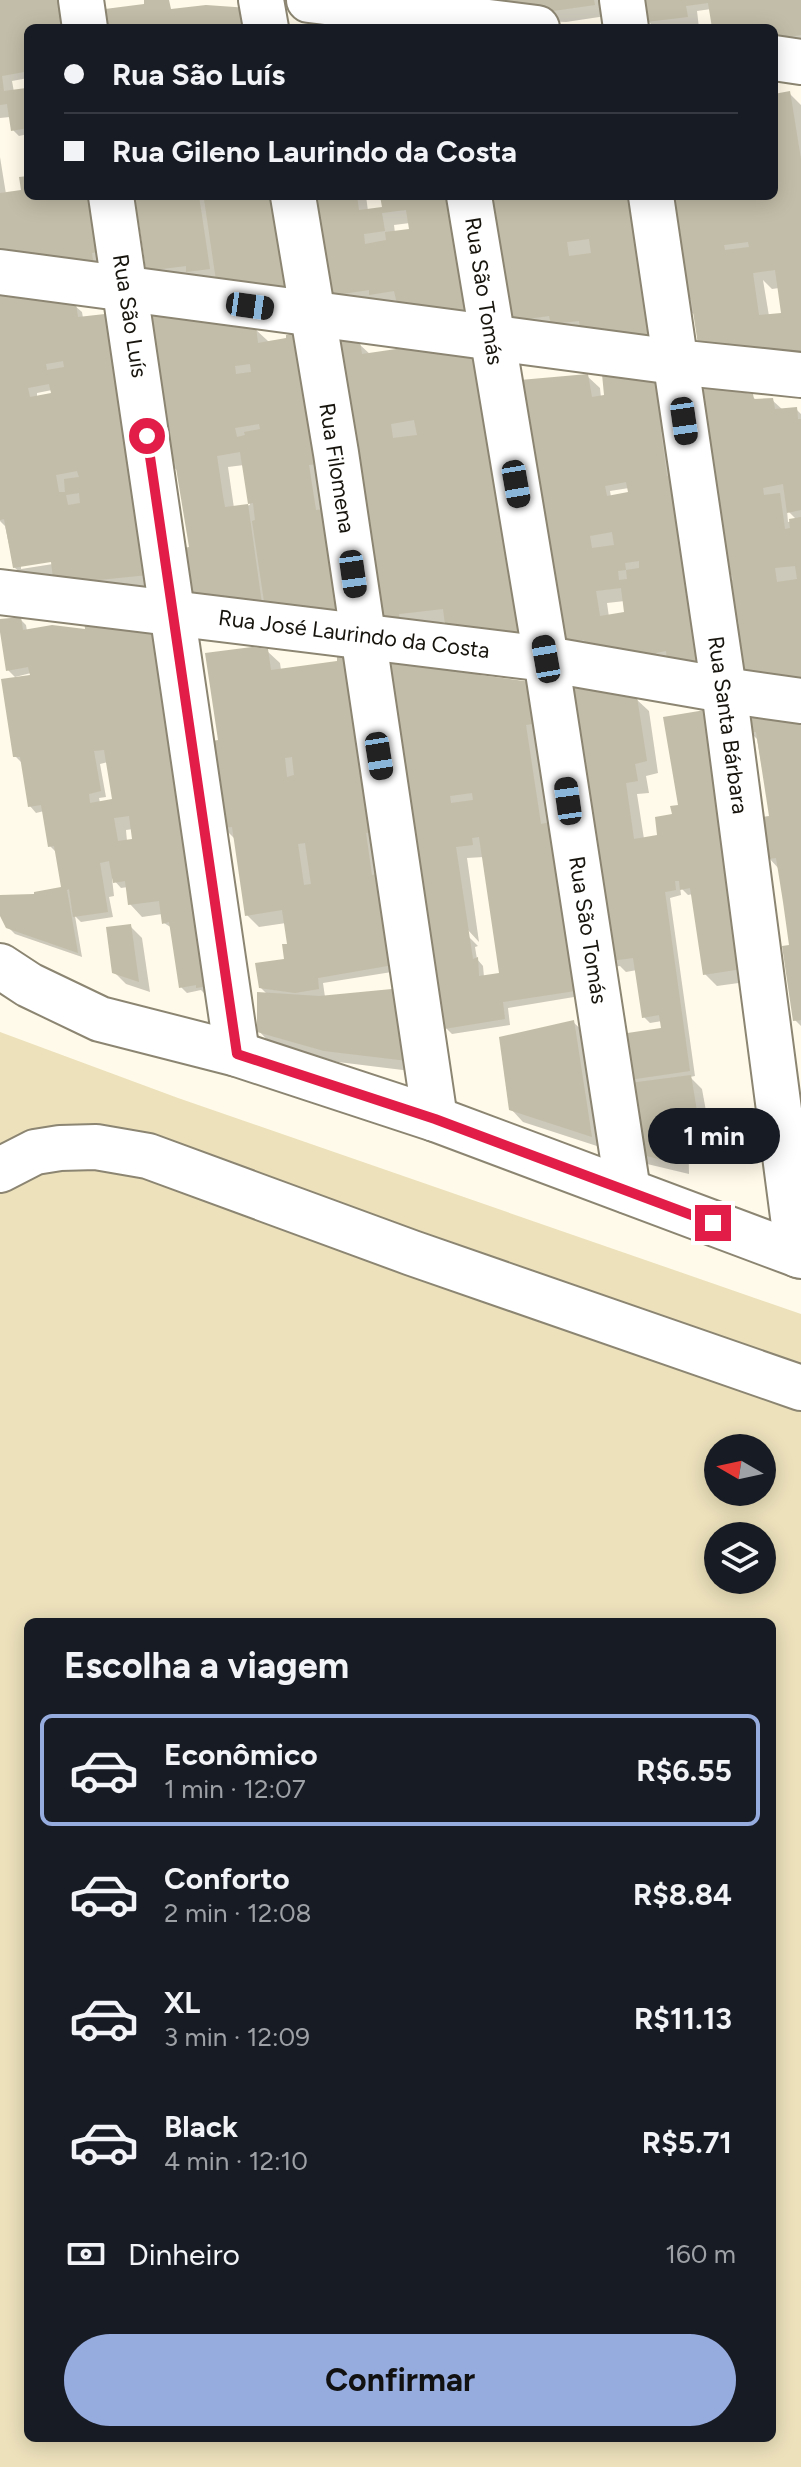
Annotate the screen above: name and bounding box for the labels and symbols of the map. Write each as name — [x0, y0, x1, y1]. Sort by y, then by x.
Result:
street label: Rua São Tomás — [459, 215, 509, 367]
street label: Rua São Luís — [107, 252, 153, 380]
car — [225, 291, 275, 321]
car — [669, 396, 699, 446]
street label: Rua Filomena — [313, 401, 361, 535]
route start — [129, 418, 165, 454]
car — [500, 458, 532, 510]
car — [338, 549, 368, 599]
street label: Rua José Laurindo da Costa — [217, 604, 491, 664]
car — [530, 633, 562, 685]
street label: Rua Santa Bárbara — [702, 634, 754, 816]
car — [363, 730, 395, 782]
car — [553, 776, 583, 826]
street label: Rua São Tomás — [563, 854, 613, 1006]
callout: 1 min — [647, 1107, 779, 1163]
route end — [695, 1205, 731, 1241]
north arrow — [704, 1434, 776, 1506]

